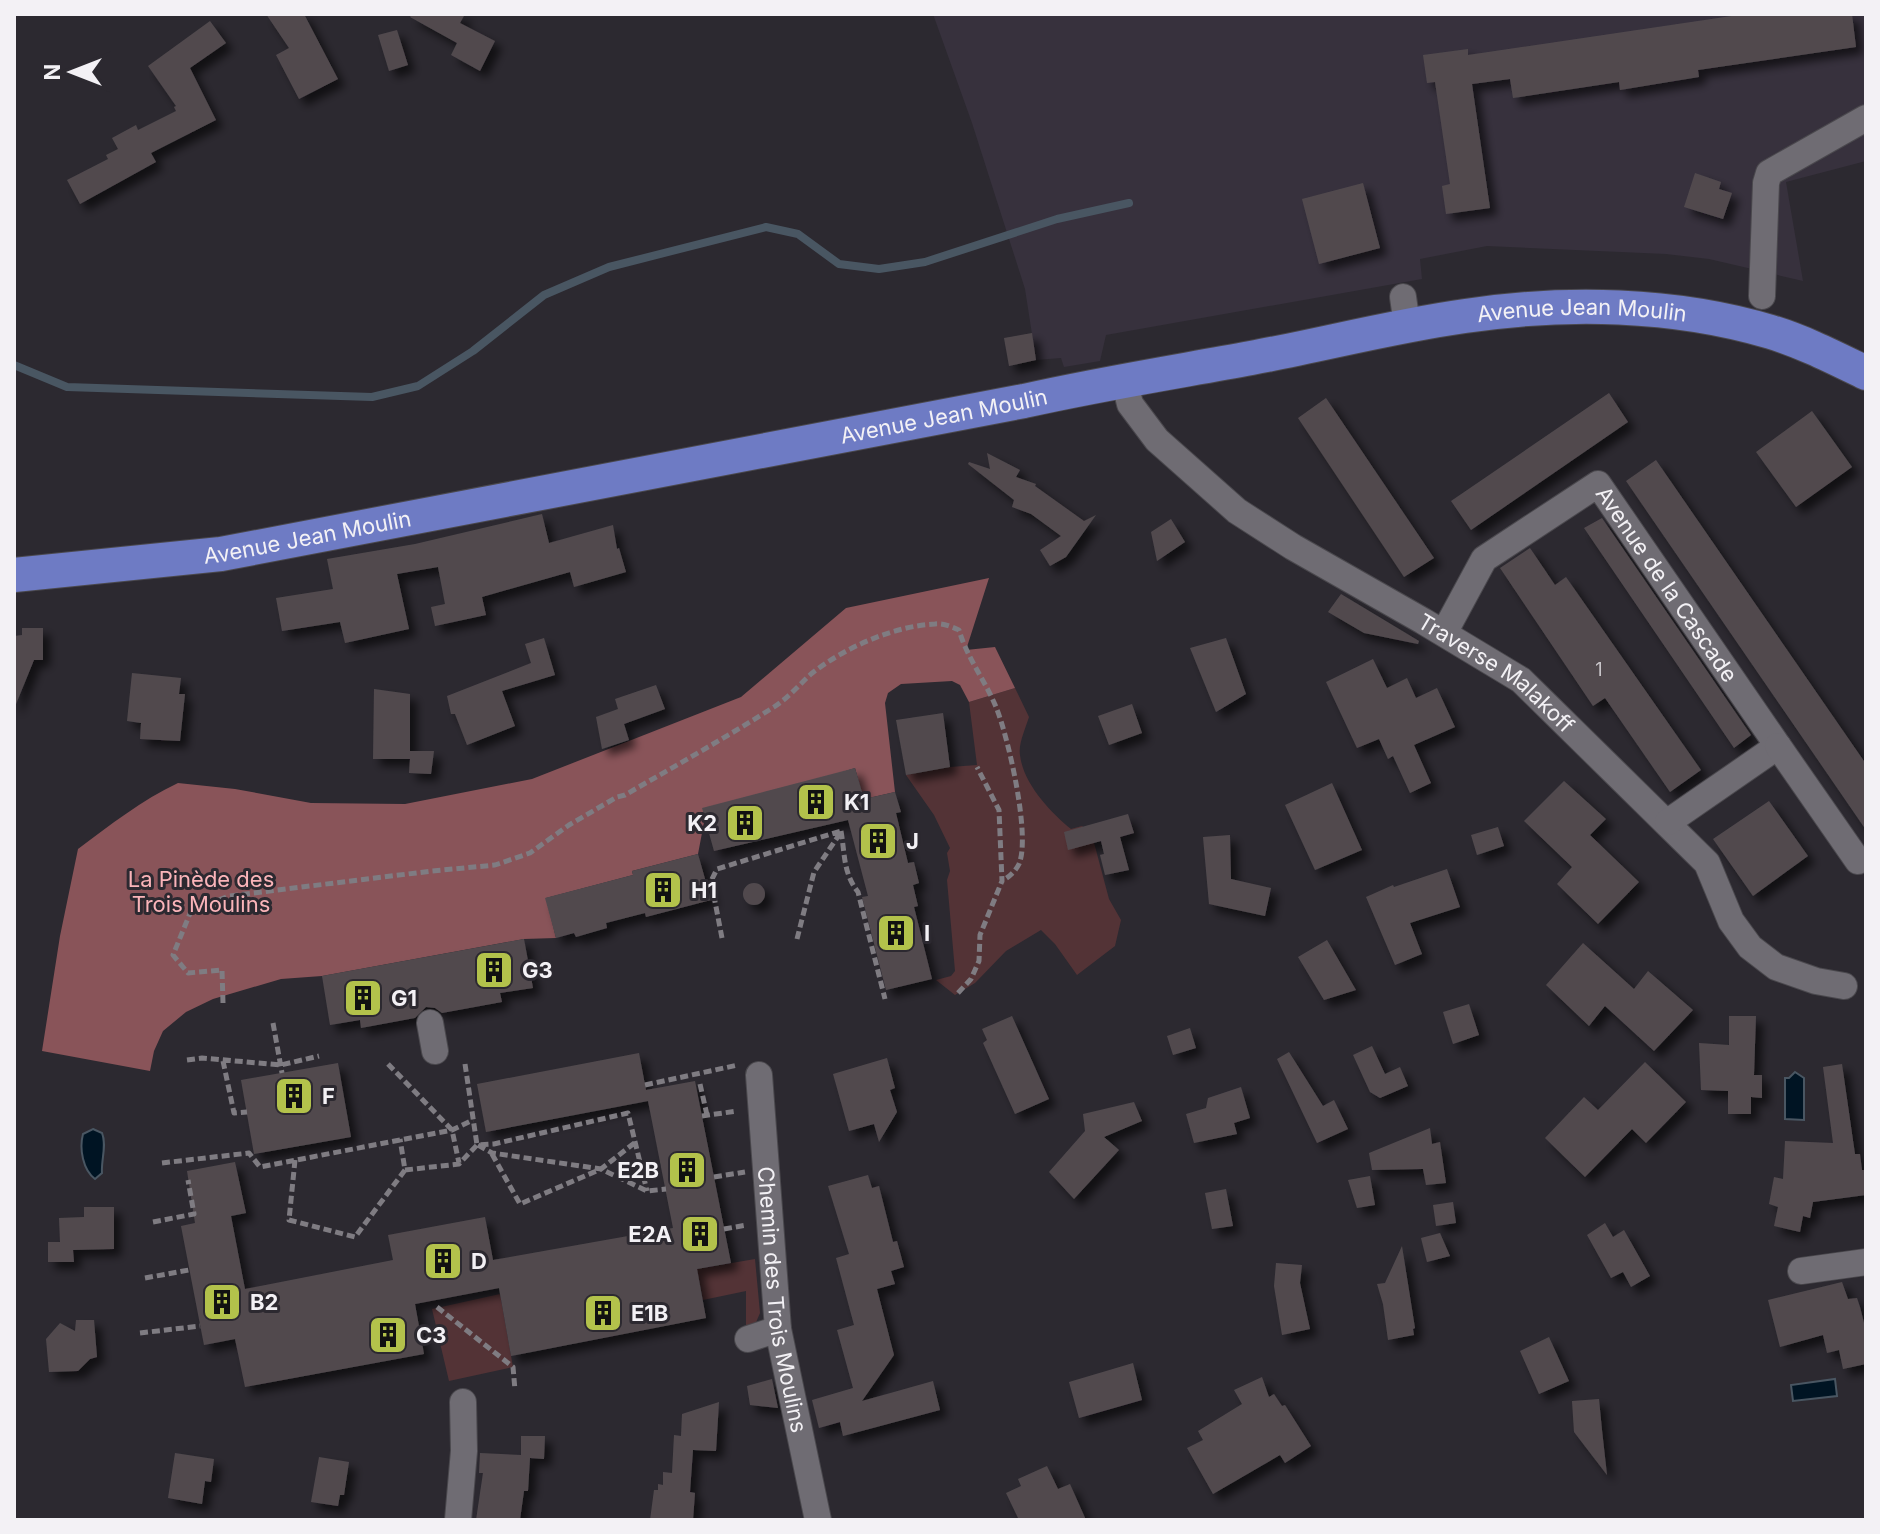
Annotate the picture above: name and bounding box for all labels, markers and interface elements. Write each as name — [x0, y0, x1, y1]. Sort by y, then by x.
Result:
north arrow — [32, 32, 112, 112]
text: N — [39, 64, 65, 80]
street label: Avenue Jean Moulin — [1475, 294, 1688, 327]
street label: Avenue Jean Moulin — [838, 383, 1050, 449]
street label: Avenue de la Cascade — [1591, 481, 1743, 687]
street label: Avenue Jean Moulin — [203, 505, 413, 569]
street label: Traverse Malakoff — [1413, 608, 1580, 738]
house number: 1 — [1595, 659, 1603, 680]
building icon: K1 — [795, 781, 837, 823]
place label: K1 — [844, 789, 869, 815]
building icon: K2 — [724, 802, 766, 844]
place label: K2 — [687, 810, 717, 836]
building icon: J — [857, 820, 899, 862]
place label: J — [906, 828, 919, 854]
park label: La Pinède des Trois Moulins — [128, 866, 274, 917]
building icon: H1 — [642, 869, 684, 911]
place label: H1 — [691, 877, 717, 903]
building icon: I — [875, 912, 917, 954]
place label: I — [924, 920, 930, 946]
building icon: G3 — [473, 949, 515, 991]
place label: G3 — [522, 957, 553, 983]
building icon: G1 — [342, 977, 384, 1019]
place label: G1 — [391, 985, 417, 1011]
building icon: F — [273, 1075, 315, 1117]
place label: F — [322, 1083, 335, 1109]
building icon: E2B — [666, 1149, 708, 1191]
place label: E2B — [617, 1157, 659, 1183]
street label: Chemin des Trois Moulins — [753, 1166, 812, 1435]
building icon: E2A — [679, 1213, 721, 1255]
place label: E2A — [628, 1221, 672, 1247]
building icon: D — [422, 1240, 464, 1282]
place label: D — [471, 1248, 487, 1274]
building icon: B2 — [201, 1281, 243, 1323]
place label: B2 — [250, 1289, 278, 1315]
building icon: E1B — [582, 1292, 624, 1334]
place label: E1B — [631, 1300, 668, 1326]
building icon: C3 — [367, 1314, 409, 1356]
place label: C3 — [416, 1322, 446, 1348]

